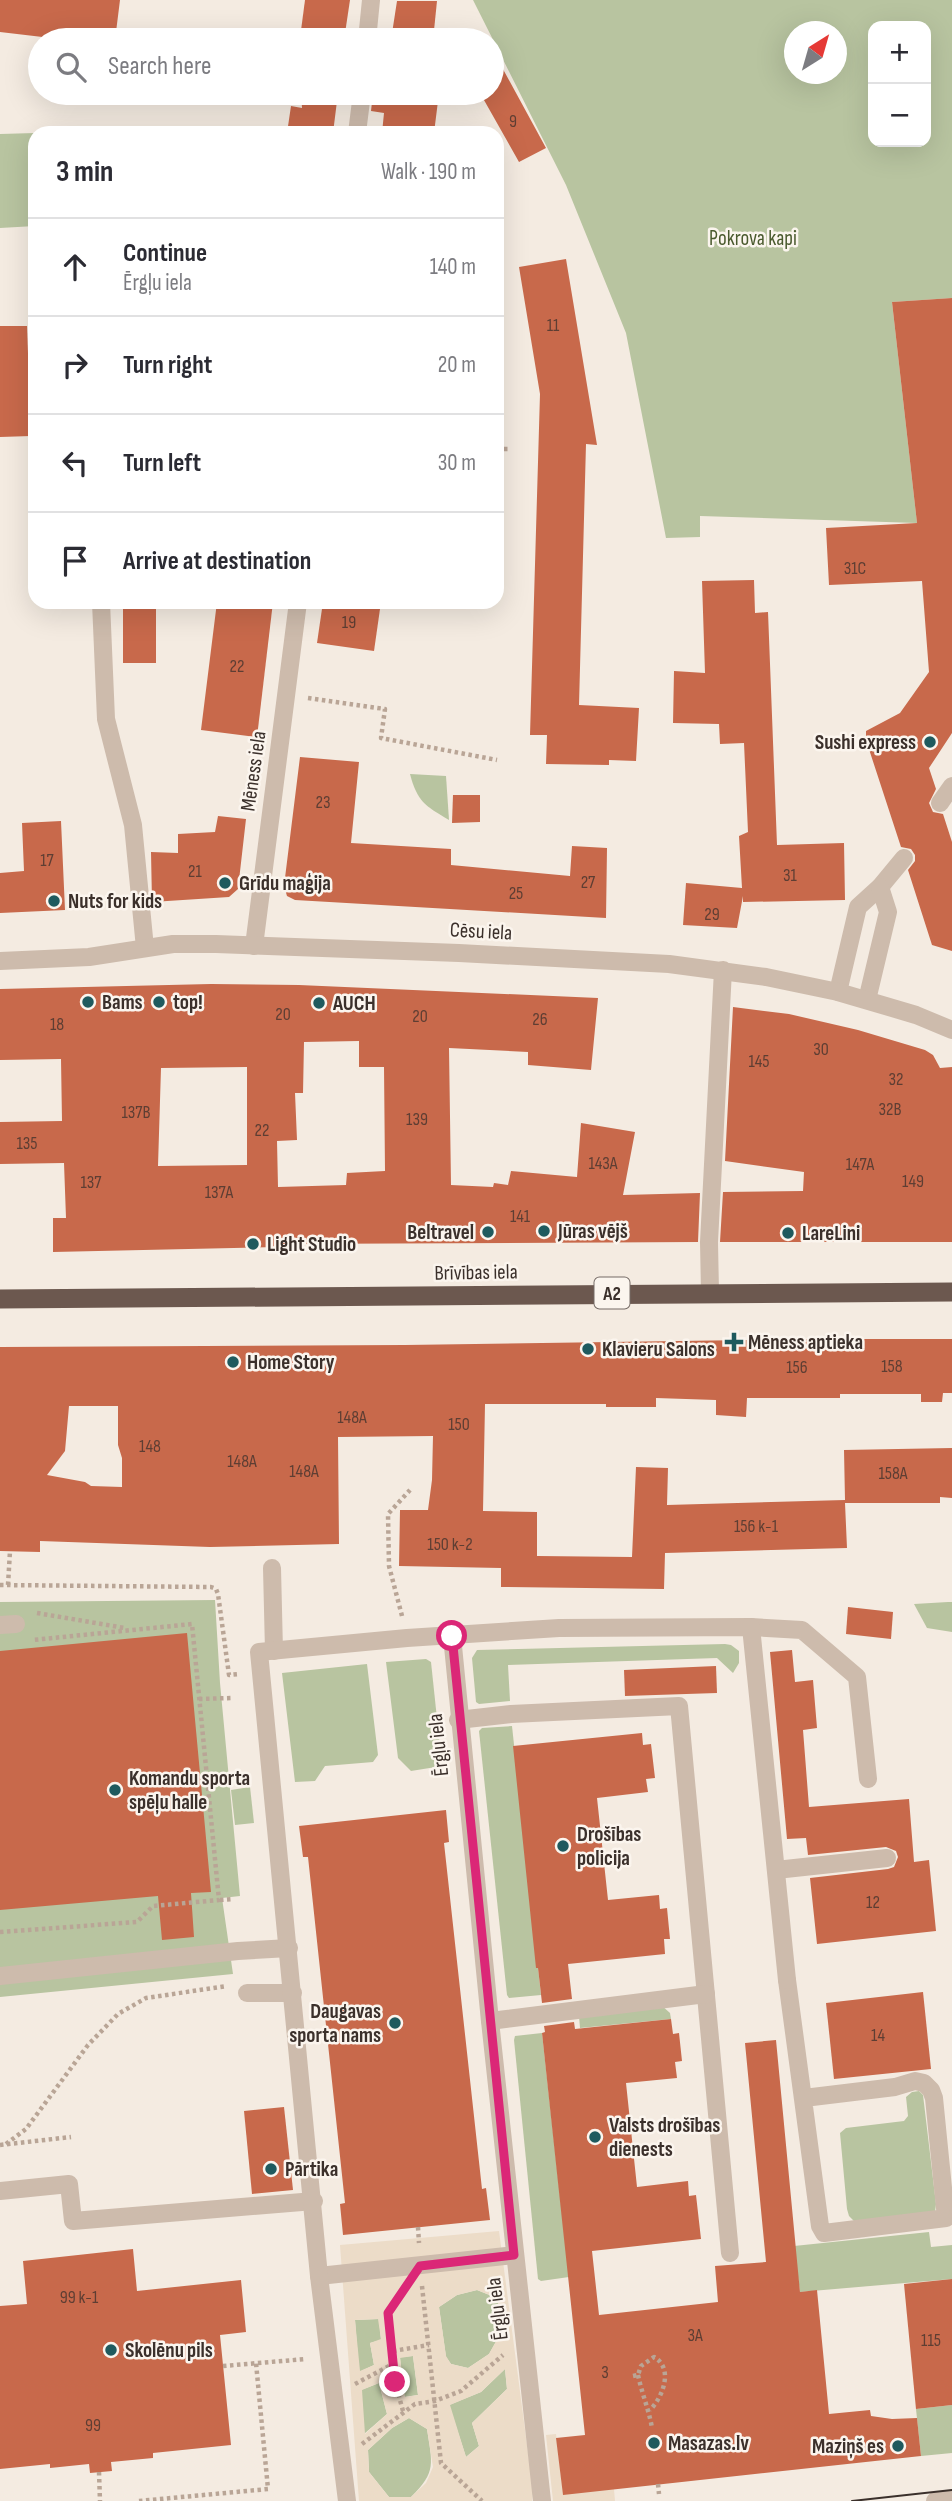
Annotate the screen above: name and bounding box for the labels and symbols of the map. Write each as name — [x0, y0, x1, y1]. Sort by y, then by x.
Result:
north arrow — [784, 21, 847, 84]
house number: 9 — [509, 111, 517, 132]
park label: Pokrova kapi — [709, 226, 797, 251]
house number: 11 — [547, 315, 560, 336]
house number: 31C — [844, 558, 866, 579]
house number: 19 — [342, 612, 356, 633]
house number: 22 — [230, 656, 244, 677]
street label: Mēness iela — [235, 729, 272, 813]
place label: Sushi express — [815, 730, 916, 755]
marker: Sushi express — [922, 734, 938, 750]
house number: 23 — [316, 792, 331, 813]
house number: 17 — [40, 850, 55, 871]
house number: 21 — [188, 861, 203, 882]
house number: 31 — [783, 865, 798, 886]
place label: Grīdu maģija — [239, 871, 331, 896]
house number: 27 — [581, 872, 596, 893]
marker: Grīdu maģija — [217, 875, 233, 891]
house number: 25 — [509, 883, 523, 904]
place label: Nuts for kids — [68, 889, 162, 914]
marker: Nuts for kids — [46, 893, 62, 909]
house number: 29 — [704, 904, 720, 925]
street label: Cēsu iela — [449, 917, 513, 946]
place label: Bams — [102, 990, 143, 1015]
place label: top! — [173, 990, 203, 1015]
place label: AUCH — [332, 991, 376, 1016]
marker: Bams — [80, 994, 96, 1010]
marker: top! — [151, 994, 167, 1010]
marker: AUCH — [311, 995, 327, 1011]
house number: 20 — [275, 1004, 291, 1025]
house number: 20 — [412, 1006, 428, 1027]
house number: 26 — [532, 1009, 548, 1030]
house number: 18 — [50, 1014, 64, 1035]
house number: 30 — [813, 1039, 829, 1060]
house number: 145 — [748, 1051, 770, 1072]
house number: 32 — [889, 1069, 903, 1090]
house number: 32B — [879, 1099, 902, 1120]
house number: 137B — [121, 1102, 151, 1123]
house number: 139 — [406, 1109, 428, 1130]
house number: 22 — [255, 1120, 269, 1141]
house number: 135 — [16, 1133, 38, 1154]
house number: 143A — [588, 1153, 618, 1174]
house number: 147A — [846, 1154, 874, 1175]
house number: 149 — [902, 1171, 924, 1192]
house number: 137 — [80, 1172, 102, 1193]
house number: 137A — [205, 1182, 234, 1203]
house number: 141 — [510, 1206, 531, 1227]
place label: Jūras vējš — [557, 1219, 628, 1244]
place label: Beltravel — [407, 1220, 474, 1245]
place label: LareLini — [802, 1221, 860, 1246]
marker: Jūras vējš — [536, 1223, 552, 1239]
marker: Beltravel — [480, 1224, 496, 1240]
marker: LareLini — [780, 1225, 796, 1241]
place label: Light Studio — [267, 1232, 356, 1257]
marker: Light Studio — [245, 1236, 261, 1252]
street label: Brīvības iela — [434, 1259, 518, 1286]
road number: A2 — [594, 1278, 630, 1308]
place label: Mēness aptieka — [748, 1330, 863, 1355]
marker: Mēness aptieka — [726, 1334, 742, 1350]
place label: Klavieru Salons — [602, 1337, 715, 1362]
marker: Klavieru Salons — [580, 1341, 596, 1357]
place label: Home Story — [247, 1350, 335, 1375]
marker: Home Story — [225, 1354, 241, 1370]
house number: 158 — [881, 1356, 903, 1377]
house number: 156 — [786, 1357, 808, 1378]
house number: 148A — [337, 1407, 367, 1428]
house number: 150 — [448, 1414, 470, 1435]
house number: 148 — [139, 1436, 161, 1457]
house number: 148A — [227, 1451, 257, 1472]
house number: 148A — [289, 1461, 319, 1482]
house number: 158A — [878, 1463, 908, 1484]
house number: 156 k-1 — [734, 1516, 779, 1537]
house number: 150 k-2 — [427, 1534, 473, 1555]
route start — [436, 1620, 467, 1651]
street label: Ērgļu iela — [423, 1712, 454, 1778]
place label: Komandu sporta spēļu halle — [129, 1766, 250, 1815]
marker: Komandu sporta spēļu halle — [107, 1782, 123, 1798]
place label: Drošības policija — [577, 1822, 641, 1871]
marker: Drošības policija — [555, 1838, 571, 1854]
house number: 12 — [866, 1892, 880, 1913]
place label: Daugavas sporta nams — [289, 1999, 381, 2048]
marker: Daugavas sporta nams — [387, 2015, 403, 2031]
house number: 14 — [871, 2025, 885, 2046]
place label: Valsts drošības dienests — [609, 2113, 720, 2162]
marker: Valsts drošības dienests — [587, 2129, 603, 2145]
place label: Pārtika — [285, 2157, 338, 2182]
marker: Pārtika — [263, 2161, 279, 2177]
street label: Ērgļu iela — [481, 2276, 514, 2342]
house number: 99 k-1 — [60, 2287, 99, 2308]
house number: 3A — [687, 2325, 703, 2346]
house number: 115 — [921, 2330, 941, 2351]
place label: Skolēnu pils — [125, 2338, 213, 2363]
marker: Skolēnu pils — [103, 2342, 119, 2358]
house number: 3 — [601, 2362, 609, 2383]
route end — [379, 2366, 410, 2397]
house number: 99 — [85, 2415, 101, 2436]
place label: Masazas.lv — [668, 2431, 749, 2456]
place label: Maziņš es — [812, 2434, 884, 2459]
marker: Masazas.lv — [646, 2435, 662, 2451]
marker: Maziņš es — [890, 2438, 906, 2454]

